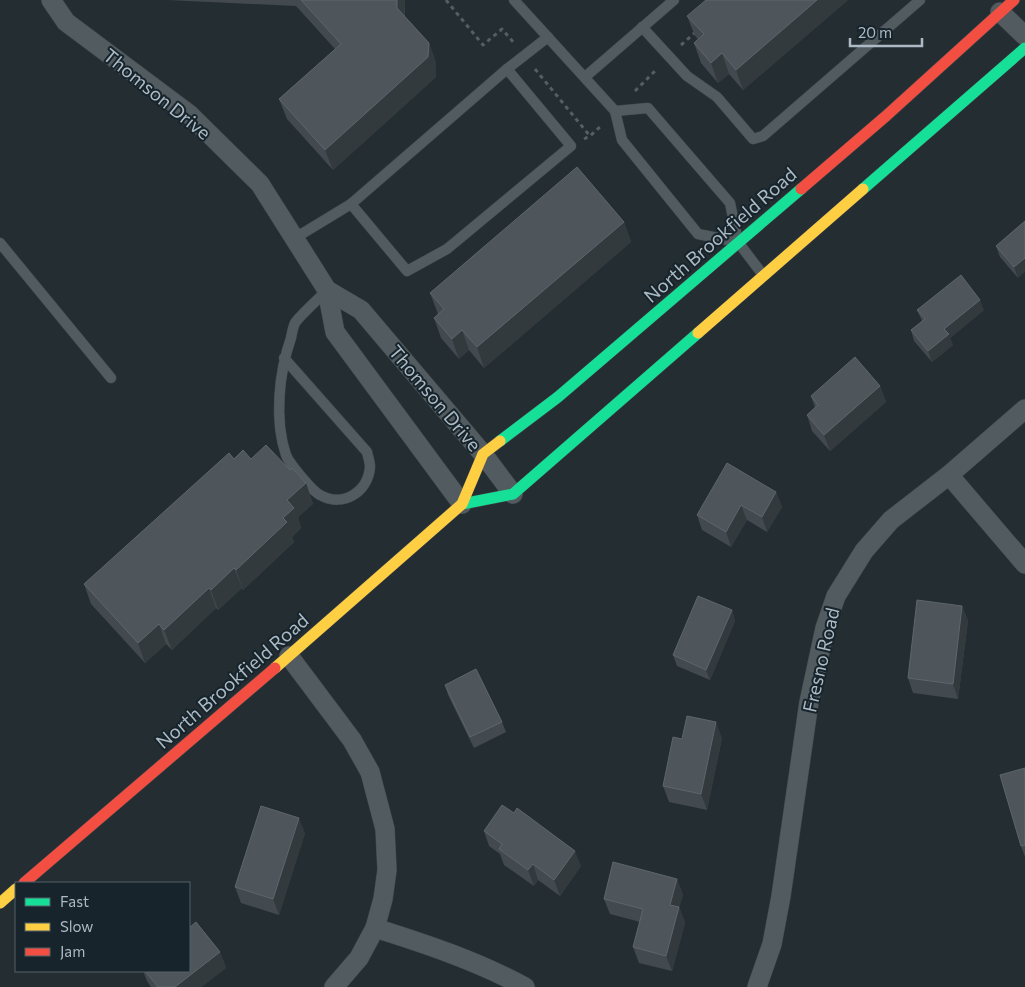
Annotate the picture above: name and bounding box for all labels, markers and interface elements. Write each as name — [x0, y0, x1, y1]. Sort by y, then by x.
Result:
scale bar — [850, 15, 922, 47]
text: 20 m — [858, 23, 892, 41]
street label: Thomson Drive — [99, 43, 216, 144]
street label: North Brookfield Road — [639, 162, 801, 307]
street label: Thomson Drive — [384, 340, 486, 455]
street label: Fresno Road — [797, 605, 844, 715]
street label: North Brookfield Road — [151, 608, 313, 753]
legend — [15, 882, 190, 972]
text: Fast — [60, 892, 89, 910]
text: Slow — [60, 917, 93, 935]
text: Jam — [60, 942, 85, 960]

